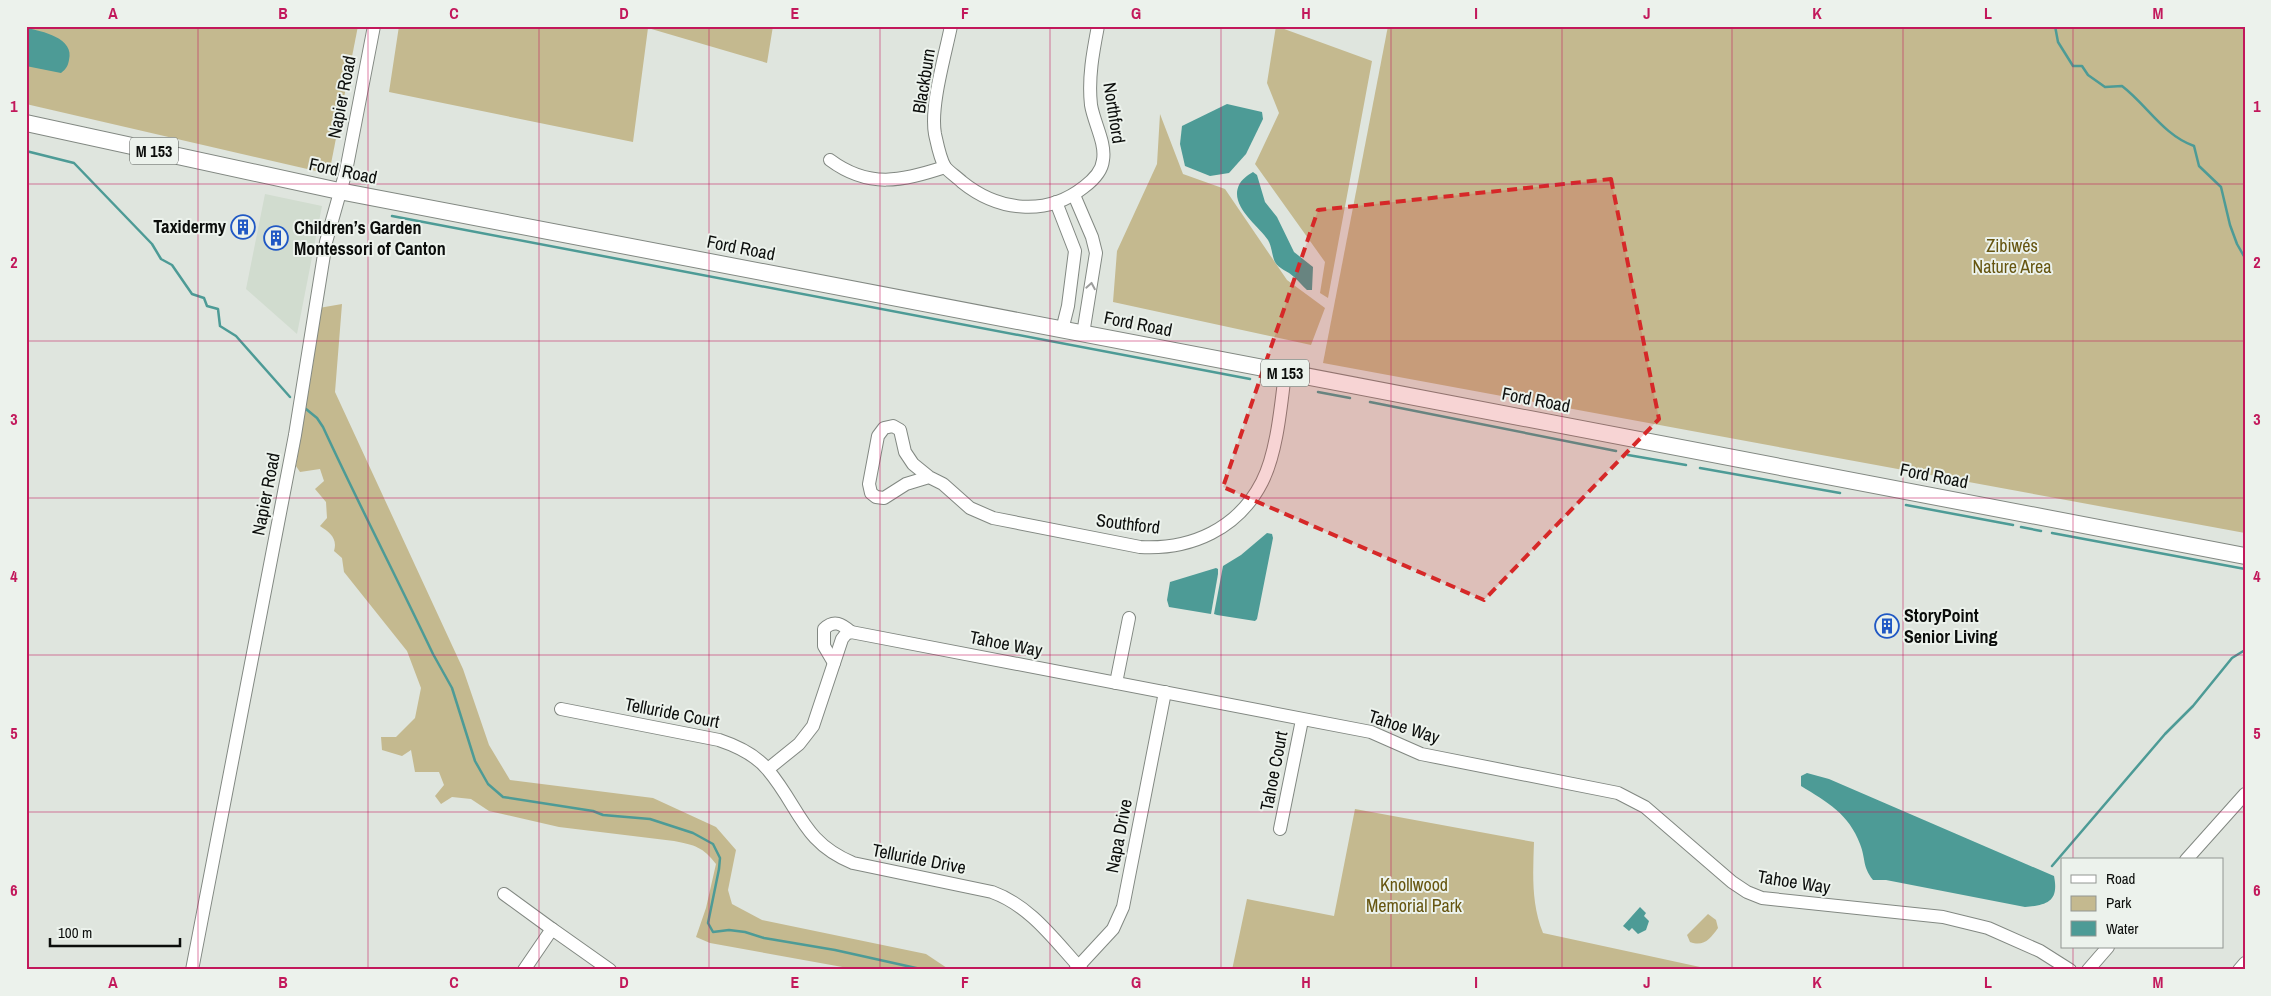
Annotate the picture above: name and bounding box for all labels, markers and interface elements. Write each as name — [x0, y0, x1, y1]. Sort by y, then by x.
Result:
text: A — [108, 2, 118, 24]
text: B — [278, 2, 288, 24]
text: C — [449, 2, 459, 24]
text: D — [619, 2, 629, 24]
text: E — [791, 2, 800, 24]
text: F — [961, 2, 969, 24]
text: G — [1131, 2, 1141, 24]
text: H — [1301, 2, 1311, 24]
text: I — [1474, 2, 1478, 24]
text: J — [1643, 2, 1651, 24]
text: K — [1812, 2, 1822, 24]
text: L — [1984, 2, 1992, 24]
text: M — [2153, 2, 2164, 24]
street label: Blackburn — [906, 47, 941, 115]
street label: Napier Road — [321, 53, 362, 140]
street label: Northford — [1097, 81, 1132, 145]
text: 1 — [10, 95, 18, 117]
text: 1 — [2253, 95, 2261, 117]
road number: M 153 — [130, 138, 178, 164]
street label: Ford Road — [307, 151, 379, 190]
place label: Taxidermy — [153, 214, 227, 239]
building icon: Taxidermy — [230, 214, 256, 240]
place label: Children’s Garden Montessori of Canton — [294, 215, 446, 261]
building icon: Children’s Garden Montessori of Canton — [263, 225, 289, 251]
street label: Ford Road — [705, 229, 777, 266]
park label: Zibiwés Nature Area — [1973, 233, 2051, 279]
text: 2 — [10, 251, 18, 273]
text: 2 — [2253, 251, 2261, 273]
one-way arrow — [1086, 282, 1096, 291]
street label: Ford Road — [1102, 305, 1174, 342]
road number: M 153 — [1261, 359, 1309, 386]
street label: Ford Road — [1500, 381, 1572, 418]
text: 3 — [10, 408, 18, 430]
text: 3 — [2253, 408, 2261, 430]
street label: Napier Road — [245, 450, 286, 537]
street label: Ford Road — [1898, 457, 1970, 494]
street label: Southford — [1095, 507, 1161, 540]
text: 4 — [10, 565, 18, 587]
text: 4 — [2253, 565, 2261, 587]
place label: StoryPoint Senior Living — [1904, 603, 1998, 649]
building icon: StoryPoint Senior Living — [1874, 613, 1900, 639]
street label: Tahoe Way — [968, 624, 1045, 663]
street label: Telluride Court — [623, 691, 722, 734]
street label: Tahoe Way — [1365, 703, 1444, 750]
text: 5 — [10, 722, 18, 744]
text: 5 — [2253, 722, 2261, 744]
street label: Tahoe Court — [1254, 729, 1293, 813]
street label: Napa Drive — [1099, 797, 1138, 875]
street label: Telluride Drive — [870, 837, 968, 880]
legend — [2061, 858, 2224, 948]
street label: Tahoe Way — [1756, 863, 1833, 900]
text: Road — [2106, 868, 2135, 889]
park label: Knollwood Memorial Park — [1366, 872, 1463, 918]
text: 6 — [10, 879, 18, 901]
text: 6 — [2253, 879, 2261, 901]
text: Park — [2106, 892, 2132, 913]
scale bar — [50, 916, 180, 948]
text: Water — [2106, 918, 2138, 939]
text: 100 m — [58, 922, 92, 943]
text: A — [108, 971, 118, 993]
text: B — [278, 971, 288, 993]
text: C — [449, 971, 459, 993]
text: D — [619, 971, 629, 993]
text: E — [791, 971, 800, 993]
text: F — [961, 971, 969, 993]
text: G — [1131, 971, 1141, 993]
text: H — [1301, 971, 1311, 993]
text: I — [1474, 971, 1478, 993]
text: J — [1643, 971, 1651, 993]
text: K — [1812, 971, 1822, 993]
text: L — [1984, 971, 1992, 993]
text: M — [2153, 971, 2164, 993]

